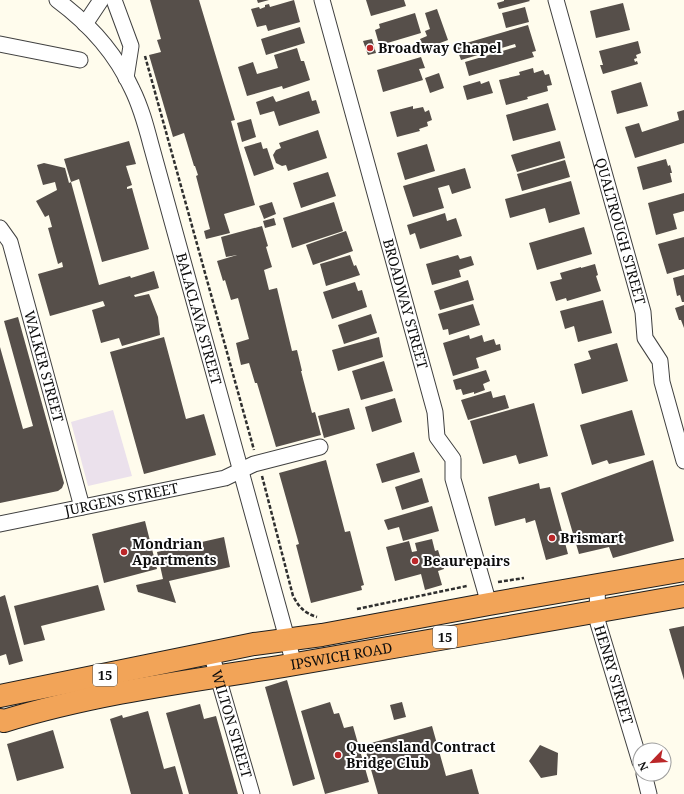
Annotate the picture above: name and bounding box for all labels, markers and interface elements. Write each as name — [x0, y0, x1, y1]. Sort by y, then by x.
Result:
place label: Broadway Chapel — [378, 38, 502, 57]
marker: Broadway Chapel — [365, 43, 375, 53]
street label: QUALTROUGH STREET — [591, 155, 651, 307]
street label: BROADWAY STREET — [379, 236, 433, 371]
street label: BALACLAVA STREET — [172, 250, 227, 387]
street label: WALKER STREET — [20, 308, 69, 424]
street label: JURGENS STREET — [62, 478, 180, 520]
place label: Brismart — [560, 528, 624, 547]
marker: Brismart — [547, 533, 557, 543]
place label: Mondrian Apartments — [132, 534, 217, 569]
marker: Mondrian Apartments — [119, 547, 129, 557]
place label: Beaurepairs — [423, 551, 510, 570]
marker: Beaurepairs — [410, 556, 420, 566]
street label: HENRY STREET — [590, 623, 638, 727]
road number: 15 — [433, 626, 457, 648]
street label: IPSWICH ROAD — [289, 637, 394, 674]
road number: 15 — [93, 664, 117, 686]
street label: WILTON STREET — [207, 668, 257, 781]
place label: Queensland Contract Bridge Club — [346, 737, 496, 772]
north arrow — [632, 742, 672, 782]
marker: Queensland Contract Bridge Club — [333, 750, 343, 760]
text: N — [634, 759, 651, 774]

